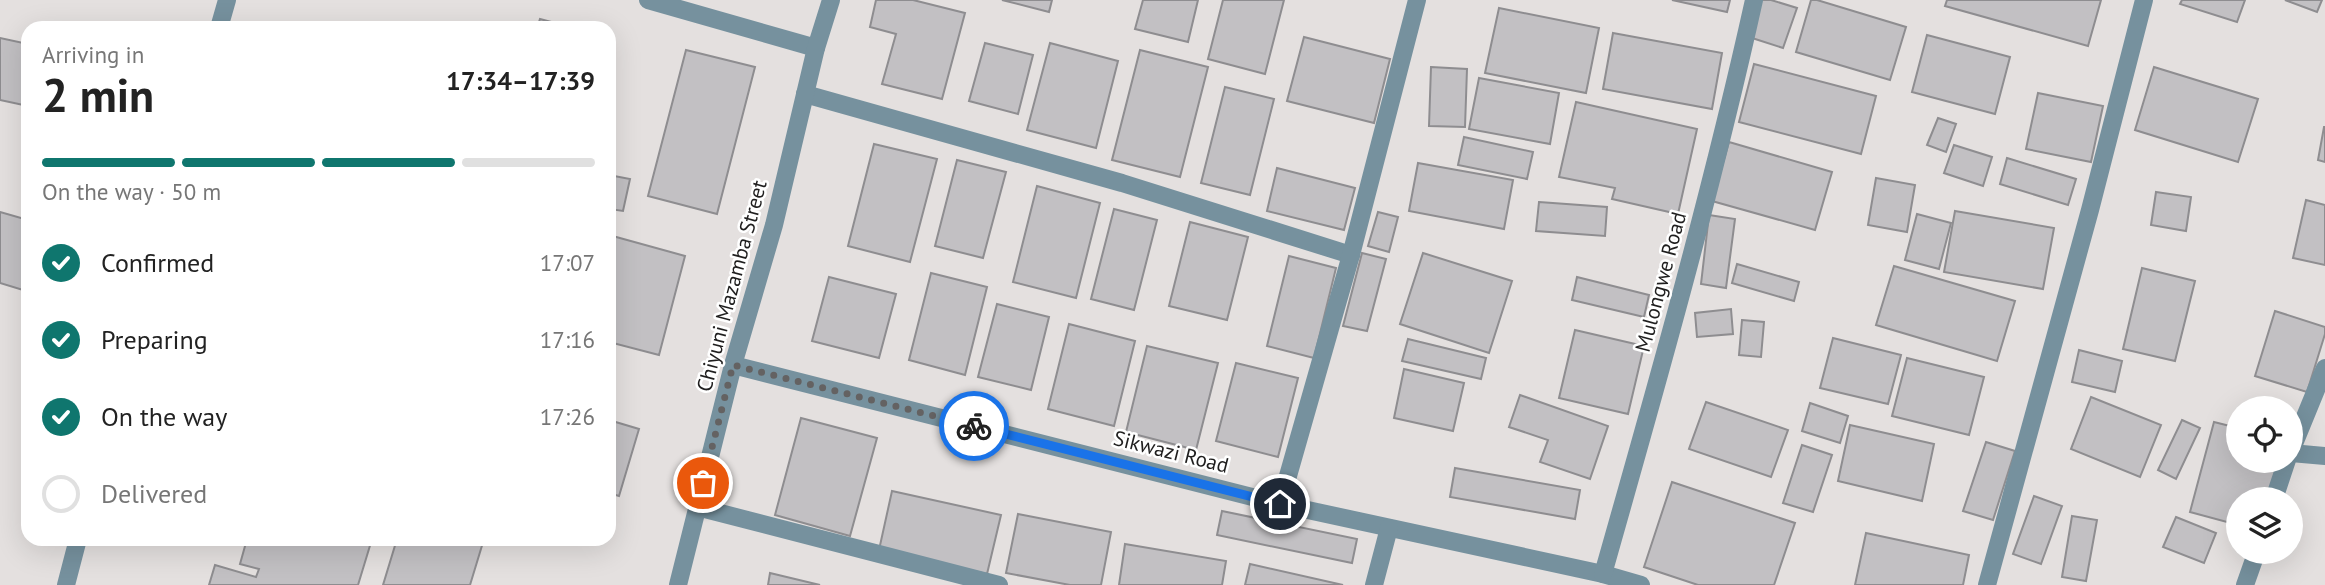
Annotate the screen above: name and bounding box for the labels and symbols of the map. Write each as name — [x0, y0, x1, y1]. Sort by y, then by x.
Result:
street label: Chiyuni Mazamba Street — [690, 177, 773, 395]
street label: Mulongwe Road — [1629, 209, 1692, 355]
courier — [939, 391, 1009, 461]
street label: Sikwazi Road — [1111, 424, 1232, 479]
pin — [673, 453, 733, 513]
pin — [1250, 474, 1310, 534]

